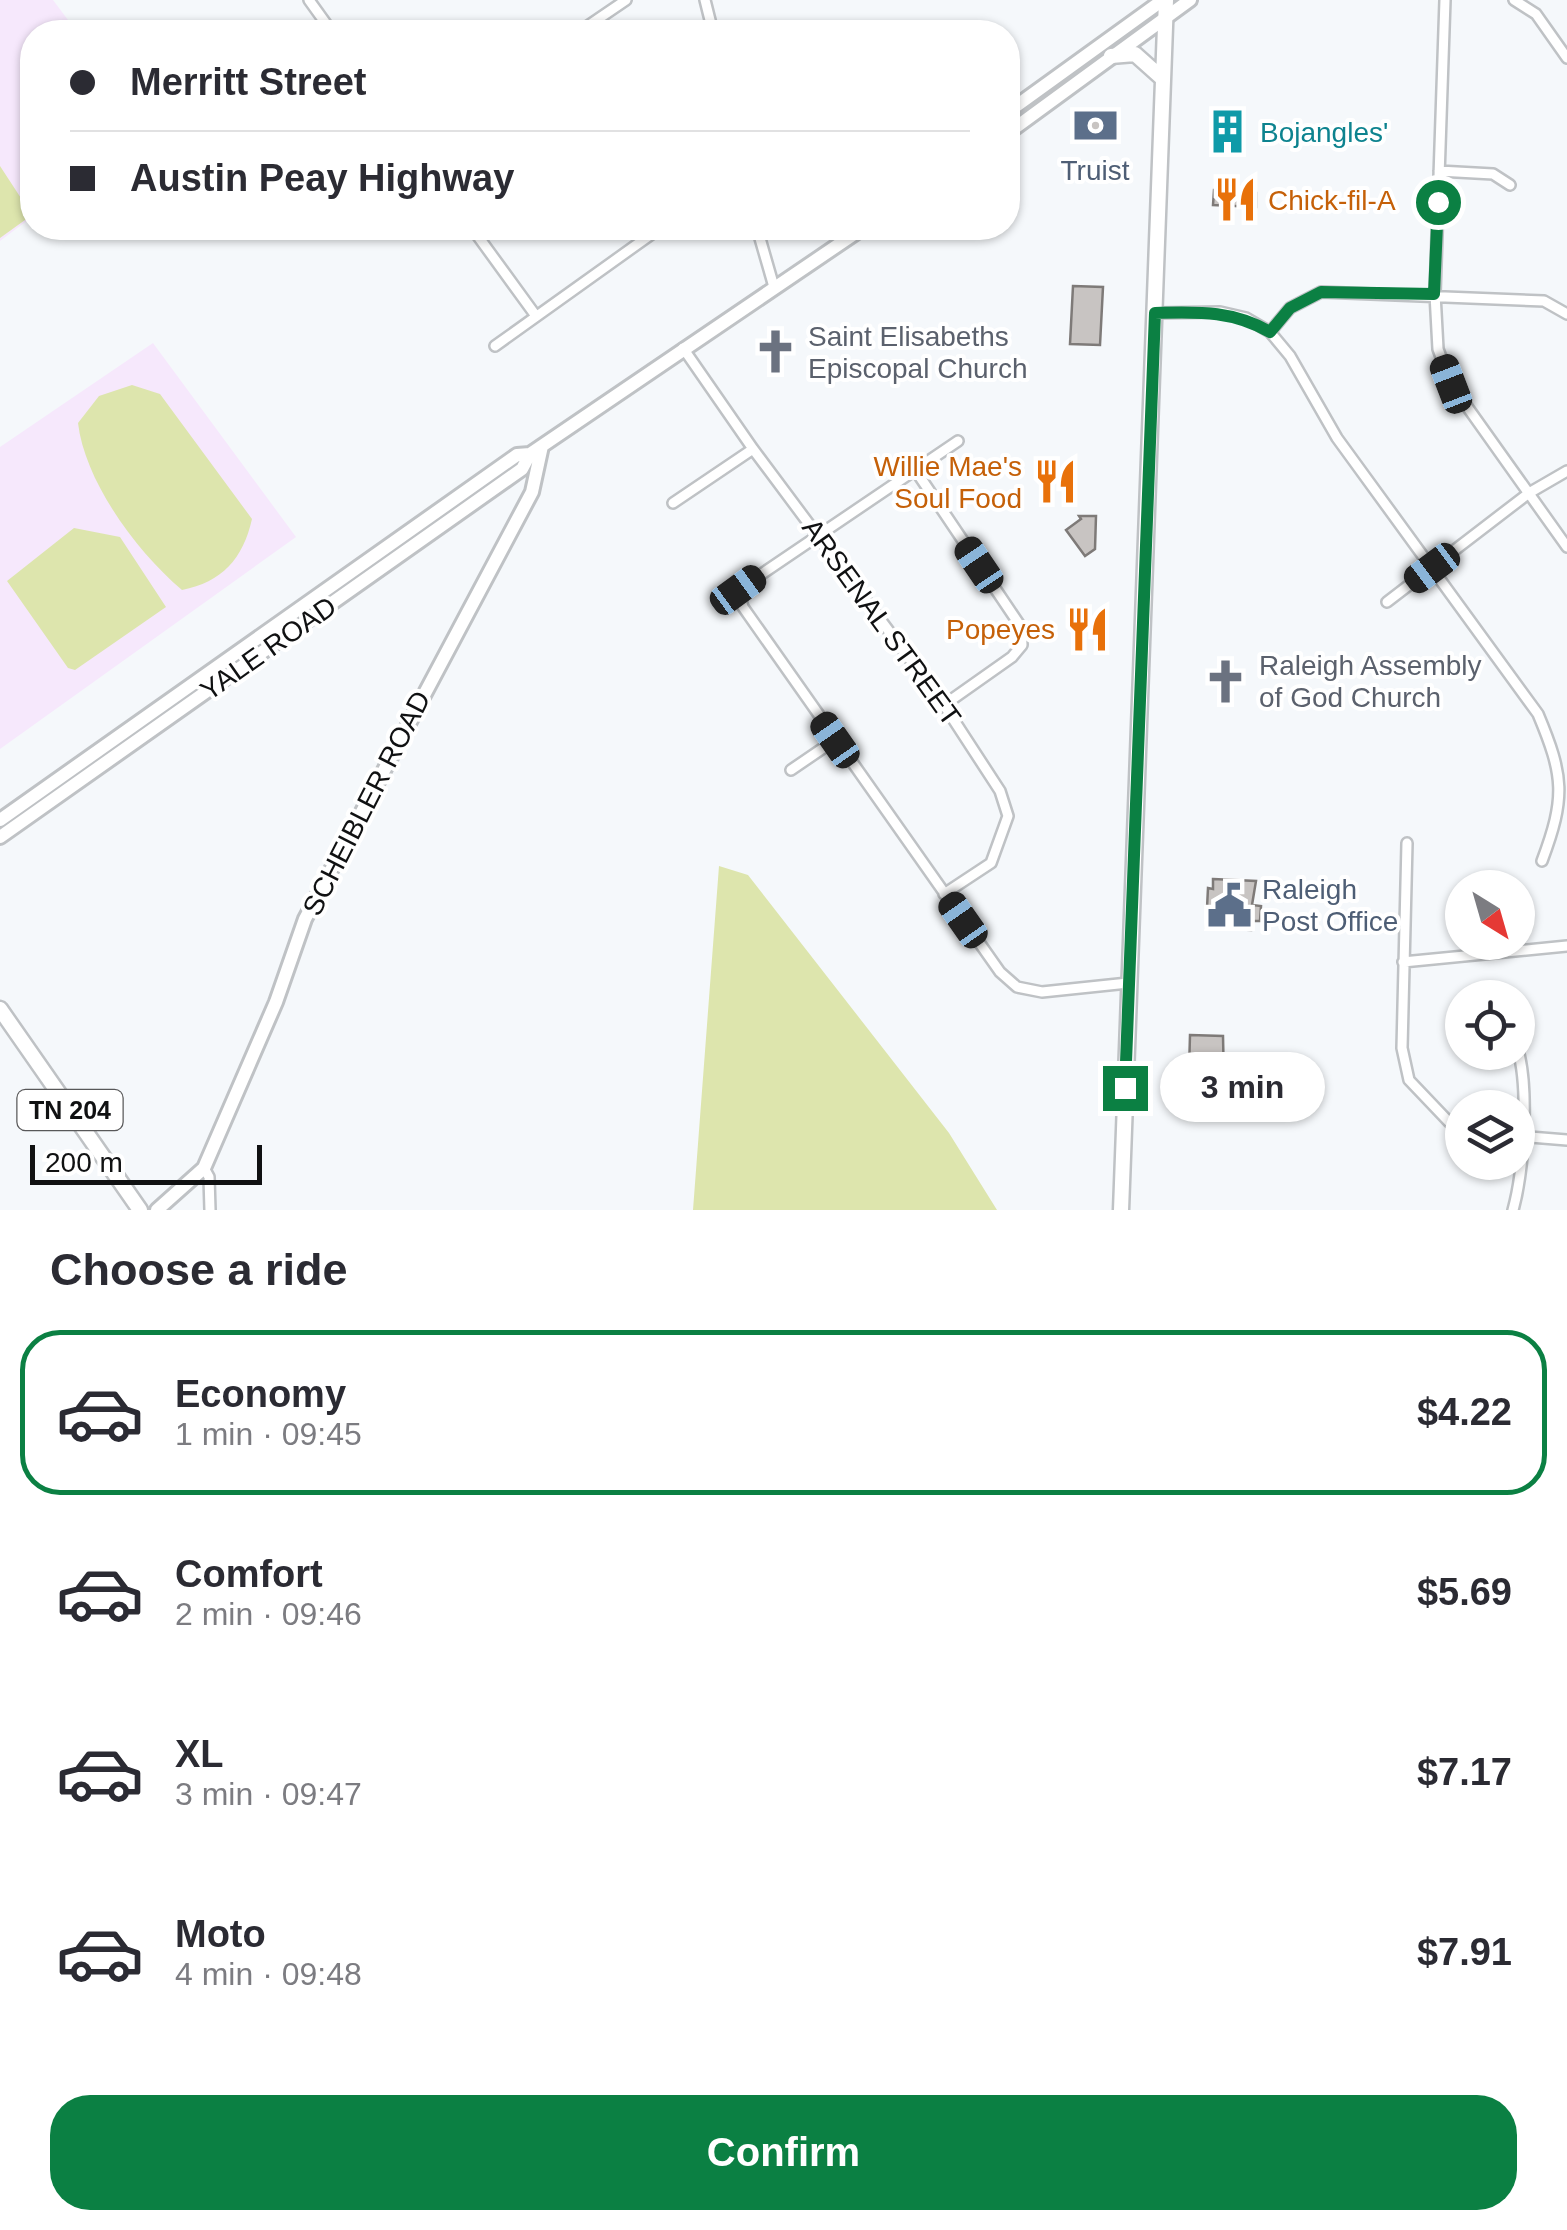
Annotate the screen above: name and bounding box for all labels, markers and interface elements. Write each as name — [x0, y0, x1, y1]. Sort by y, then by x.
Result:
text: Merritt Street — [130, 61, 367, 103]
bank icon: Truist — [1071, 101, 1119, 149]
building icon: Bojangles' — [1203, 108, 1251, 156]
place label: Bojangles' — [1260, 117, 1388, 148]
place label: Truist — [1061, 155, 1130, 186]
text: Austin Peay Highway — [130, 157, 514, 199]
restaurant icon: Chick-fil-A — [1211, 176, 1259, 224]
route start — [1416, 180, 1461, 225]
place label: Chick-fil-A — [1268, 185, 1396, 216]
place label: Saint Elisabeths Episcopal Church — [808, 321, 1027, 384]
church icon: Saint Elisabeths Episcopal Church — [751, 328, 799, 376]
car — [1426, 351, 1476, 417]
place label: Willie Mae's Soul Food — [874, 451, 1022, 514]
restaurant icon: Willie Mae's Soul Food — [1031, 458, 1079, 506]
street label: ARSENAL STREET — [796, 513, 967, 732]
car — [950, 532, 1008, 598]
car — [1399, 538, 1465, 598]
car — [705, 560, 771, 620]
street label: YALE ROAD — [195, 590, 342, 706]
restaurant icon: Popeyes — [1064, 605, 1112, 653]
place label: Popeyes — [946, 614, 1055, 645]
place label: Raleigh Assembly of God Church — [1259, 650, 1482, 713]
church icon: Raleigh Assembly of God Church — [1202, 657, 1250, 705]
street label: SCHEIBLER ROAD — [296, 686, 436, 920]
car — [806, 707, 864, 773]
north arrow — [1445, 870, 1535, 960]
map controls — [1445, 870, 1535, 1180]
place label: Raleigh Post Office — [1262, 874, 1398, 937]
public building icon: Raleigh Post Office — [1205, 881, 1253, 929]
car — [934, 887, 992, 953]
button: locate — [1445, 980, 1535, 1070]
callout: 3 min — [1160, 1053, 1325, 1123]
route end — [1103, 1066, 1148, 1111]
text: 3 min — [1201, 1069, 1284, 1105]
road number: TN 204 — [18, 1090, 122, 1130]
button: layers — [1445, 1090, 1535, 1180]
scale bar — [30, 1140, 262, 1184]
text: 200 m — [45, 1147, 123, 1178]
text: Choose a ride — [50, 1244, 348, 1295]
icon: car — [55, 1368, 145, 1458]
text: Economy — [175, 1373, 346, 1415]
text: $4.22 — [1417, 1391, 1512, 1433]
text: 1 min · 09:45 — [175, 1416, 362, 1452]
icon: car — [55, 1548, 145, 1638]
text: Comfort — [175, 1553, 323, 1595]
text: $5.69 — [1417, 1571, 1512, 1613]
text: 2 min · 09:46 — [175, 1596, 362, 1632]
icon: car — [55, 1728, 145, 1818]
text: XL — [175, 1733, 224, 1775]
text: $7.17 — [1417, 1751, 1512, 1793]
text: 3 min · 09:47 — [175, 1776, 362, 1812]
icon: car — [55, 1908, 145, 1998]
text: Moto — [175, 1913, 266, 1955]
text: $7.91 — [1417, 1931, 1512, 1973]
text: 4 min · 09:48 — [175, 1956, 362, 1992]
button: Confirm — [50, 2095, 1517, 2210]

